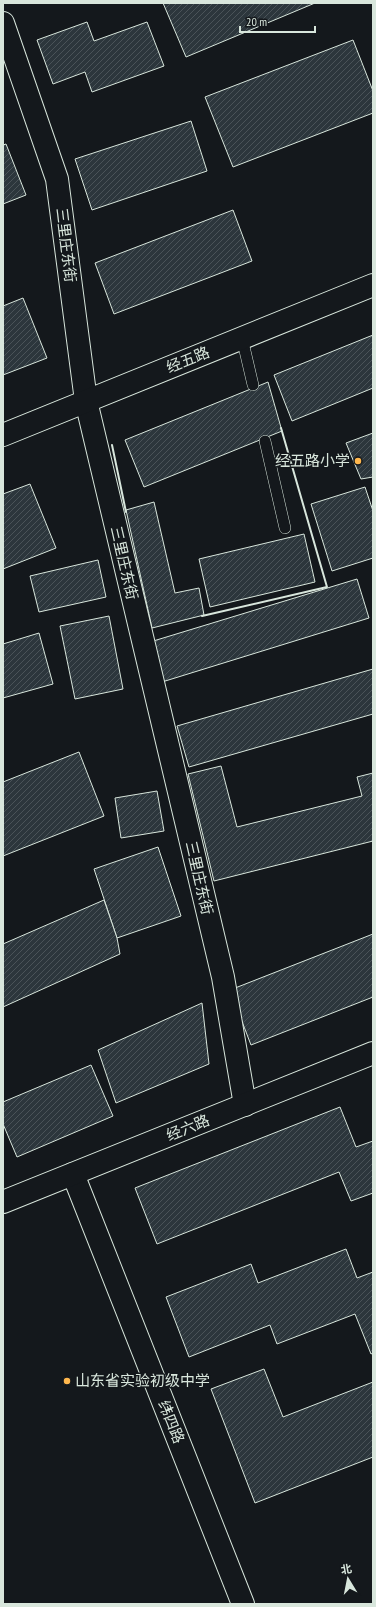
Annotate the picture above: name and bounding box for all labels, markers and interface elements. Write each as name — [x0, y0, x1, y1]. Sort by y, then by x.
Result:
scale bar — [240, 8, 315, 34]
text: 20 m — [246, 14, 267, 29]
street label: 三里庄东街 — [52, 207, 80, 283]
street label: 经五路 — [163, 342, 212, 377]
place label: 经五路小学 — [275, 451, 350, 470]
marker: 经五路小学 — [353, 456, 363, 466]
street label: 三里庄东街 — [107, 524, 142, 602]
street label: 三里庄东街 — [182, 839, 217, 917]
street label: 经六路 — [163, 1110, 212, 1145]
place label: 山东省实验初级中学 — [75, 1371, 210, 1390]
marker: 山东省实验初级中学 — [62, 1376, 72, 1386]
street label: 纬四路 — [154, 1397, 189, 1446]
north arrow — [328, 1559, 368, 1599]
text: 北 — [340, 1561, 353, 1577]

